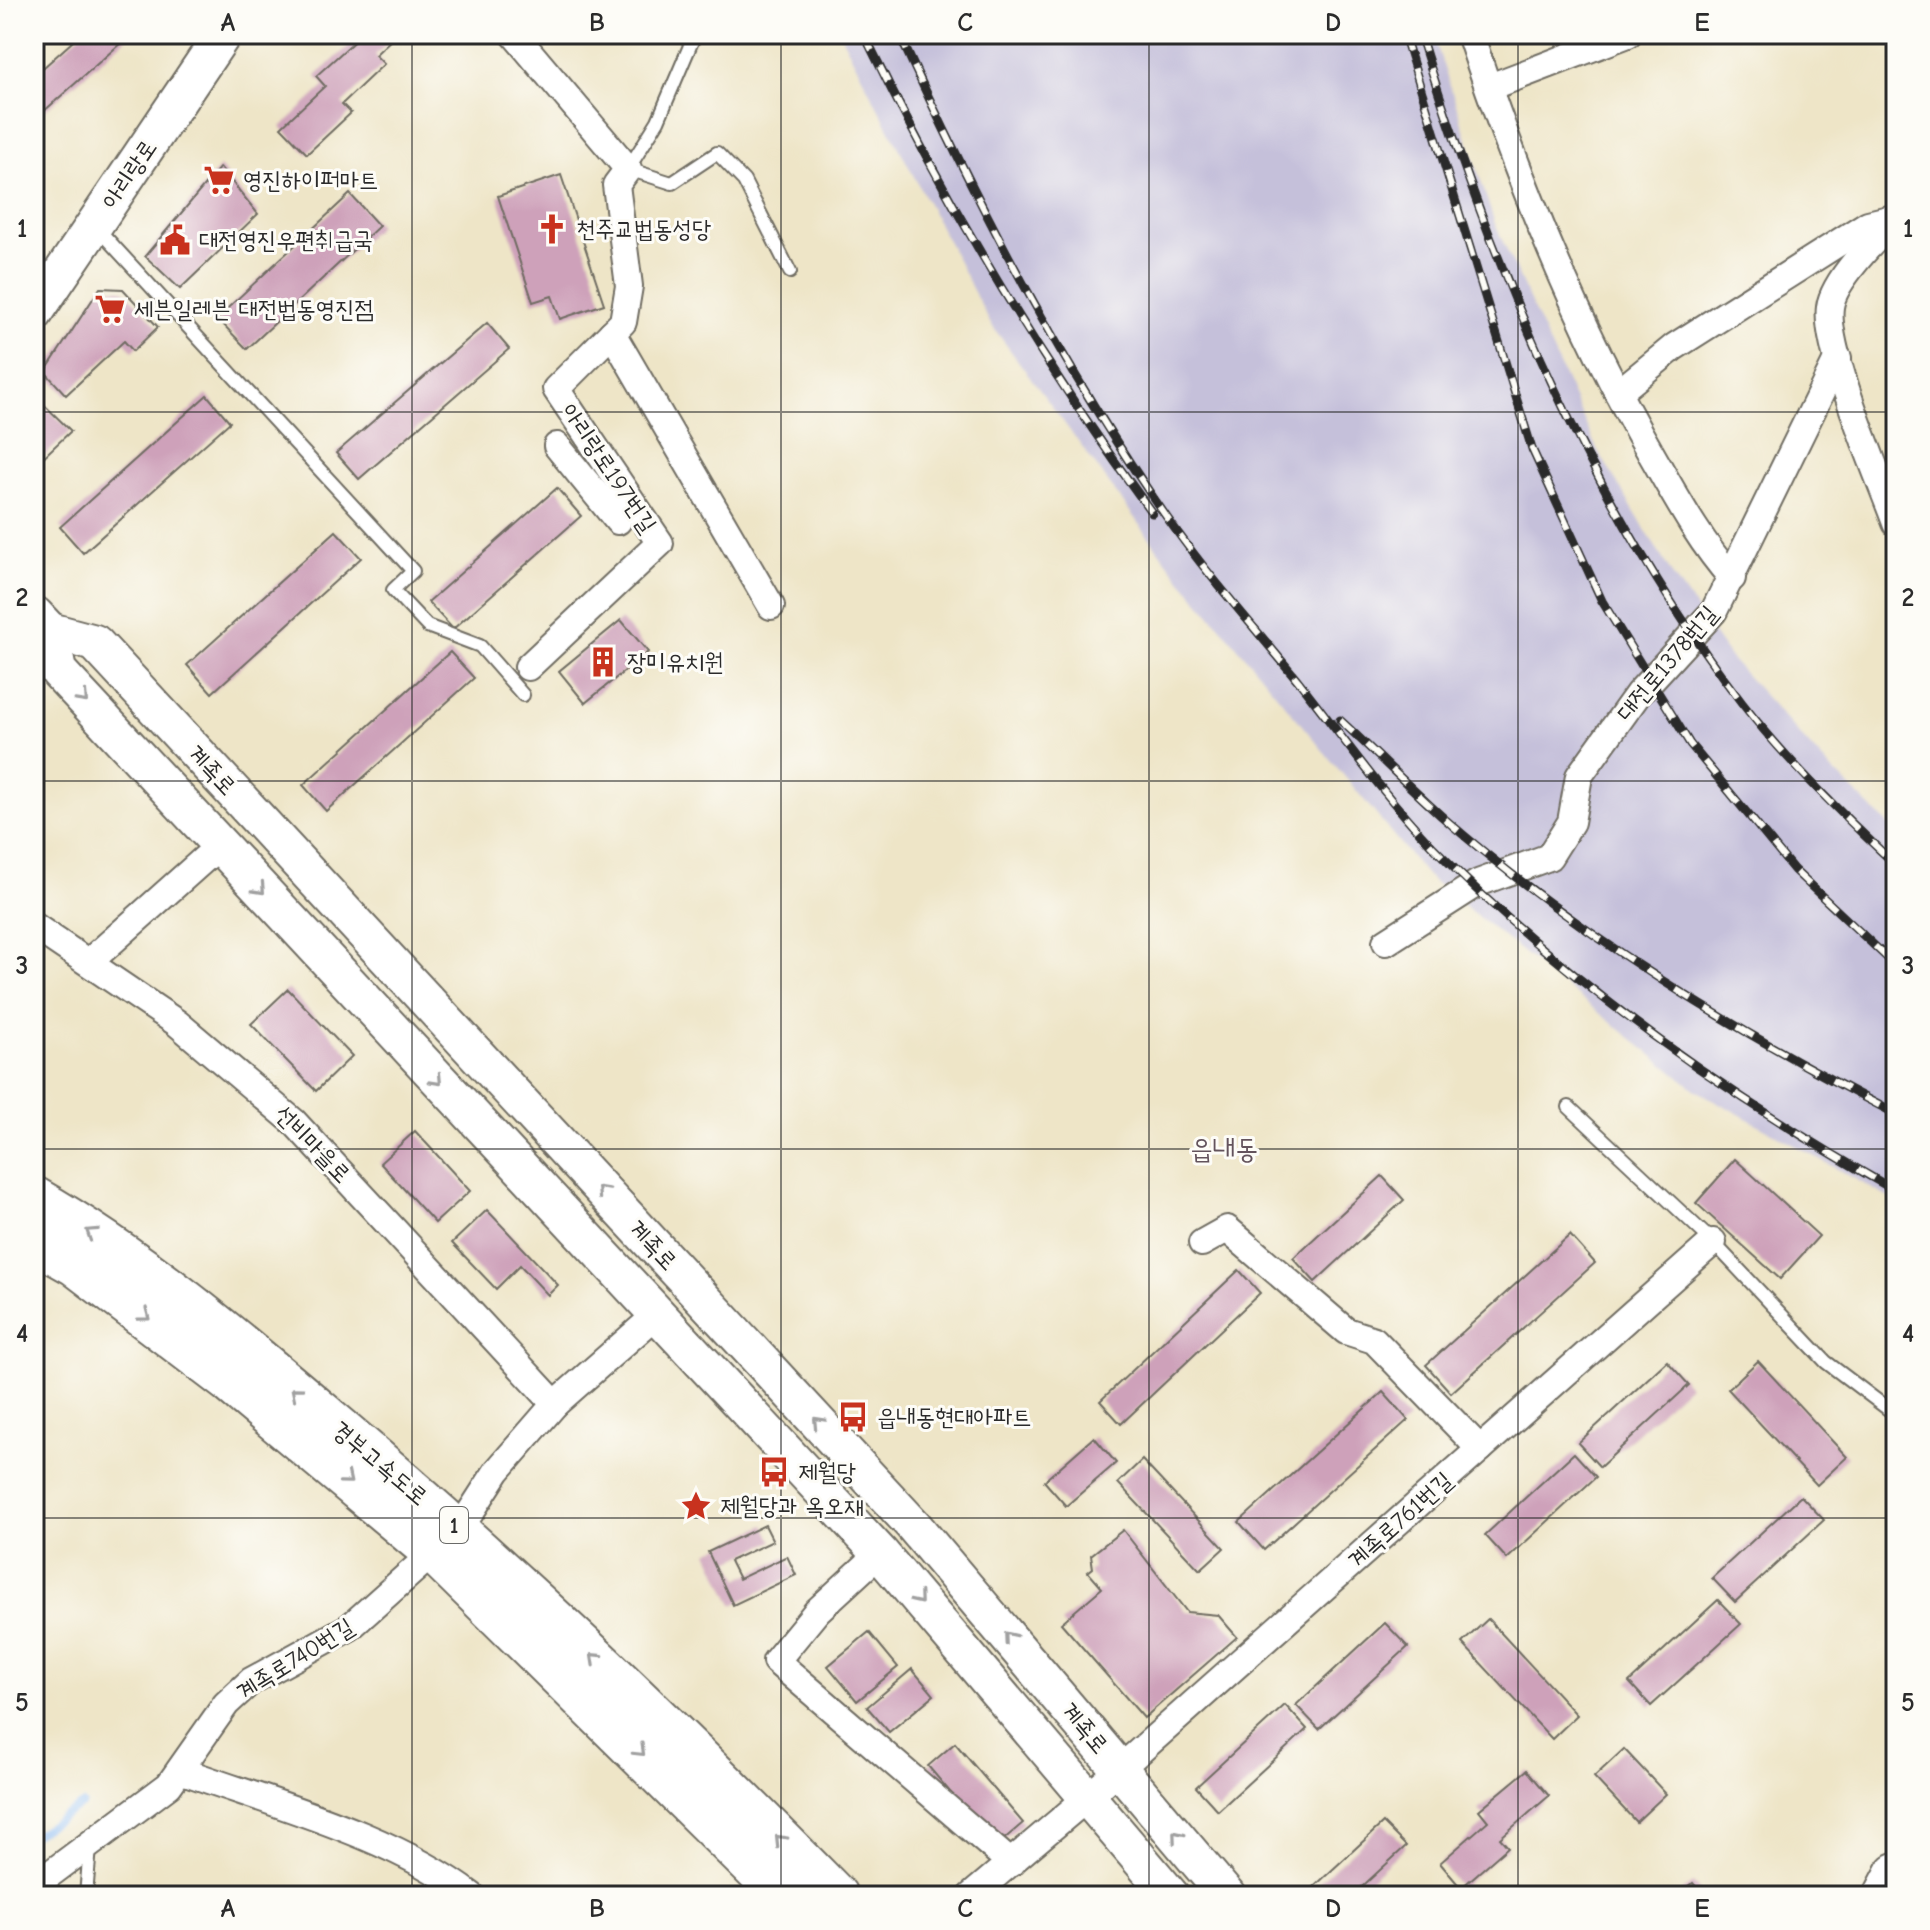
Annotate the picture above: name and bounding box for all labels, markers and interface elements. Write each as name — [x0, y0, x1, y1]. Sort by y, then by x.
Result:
text: A — [221, 8, 236, 38]
text: B — [589, 8, 605, 38]
text: C — [957, 8, 973, 38]
text: D — [1325, 8, 1341, 38]
text: E — [1694, 8, 1710, 38]
street label: 아리랑로 — [96, 134, 162, 214]
supermarket icon: 영진하이퍼마트 — [202, 163, 236, 197]
place label: 영진하이퍼마트 — [243, 166, 378, 194]
church icon: 천주교법동성당 — [535, 212, 569, 246]
text: 1 — [17, 214, 27, 244]
text: 1 — [1903, 214, 1913, 244]
place label: 천주교법동성당 — [576, 215, 711, 243]
public building icon: 대전영진우편취급국 — [158, 223, 192, 257]
place label: 대전영진우편취급국 — [199, 226, 373, 254]
supermarket icon: 세븐일레븐 대전법동영진점 — [93, 292, 127, 326]
place label: 세븐일레븐 대전법동영진점 — [134, 295, 374, 323]
street label: 아리랑로197번길 — [556, 398, 662, 538]
text: 2 — [16, 583, 28, 613]
text: 2 — [1902, 583, 1914, 613]
street label: 대전로1378번길 — [1611, 600, 1723, 726]
building icon: 장미유치원 — [586, 645, 620, 679]
place label: 장미유치원 — [627, 648, 724, 676]
one-way arrow — [74, 689, 88, 704]
street label: 계족로 — [182, 739, 242, 801]
one-way arrow — [251, 880, 266, 894]
text: 3 — [16, 951, 28, 981]
text: 3 — [1902, 951, 1914, 981]
one-way arrow — [427, 1070, 441, 1085]
street label: 선비마을로 — [269, 1100, 357, 1188]
district label: 읍내동 — [1190, 1133, 1258, 1165]
one-way arrow — [597, 1186, 612, 1200]
street label: 계족로 — [623, 1214, 683, 1276]
one-way arrow — [85, 1227, 100, 1242]
one-way arrow — [136, 1306, 150, 1320]
text: 4 — [16, 1319, 28, 1349]
text: 4 — [1902, 1319, 1914, 1349]
one-way arrow — [291, 1387, 305, 1402]
bus stop icon: 읍내동현대아파트 — [836, 1400, 870, 1434]
place label: 읍내동현대아파트 — [877, 1403, 1032, 1431]
street label: 경부고속도로 — [327, 1415, 433, 1511]
one-way arrow — [812, 1417, 827, 1431]
bus stop icon: 제월당 — [757, 1455, 791, 1489]
place label: 제월당 — [798, 1458, 856, 1486]
street label: 계족로761번길 — [1342, 1466, 1458, 1574]
one-way arrow — [338, 1469, 352, 1484]
place icon: 제월당과 옥오재 — [679, 1489, 713, 1523]
place label: 제월당과 옥오재 — [720, 1492, 863, 1520]
road number: 1 — [440, 1507, 468, 1543]
one-way arrow — [908, 1589, 923, 1604]
street label: 계족로740번길 — [232, 1612, 358, 1706]
one-way arrow — [1004, 1632, 1019, 1647]
one-way arrow — [590, 1653, 604, 1668]
text: 5 — [15, 1688, 29, 1718]
text: 5 — [1901, 1688, 1915, 1718]
street label: 계족로 — [1056, 1697, 1114, 1759]
one-way arrow — [631, 1742, 645, 1756]
one-way arrow — [1172, 1831, 1187, 1845]
one-way arrow — [775, 1835, 789, 1849]
text: A — [221, 1894, 236, 1924]
text: B — [589, 1894, 605, 1924]
text: C — [957, 1894, 973, 1924]
text: D — [1325, 1894, 1341, 1924]
text: E — [1694, 1894, 1710, 1924]

